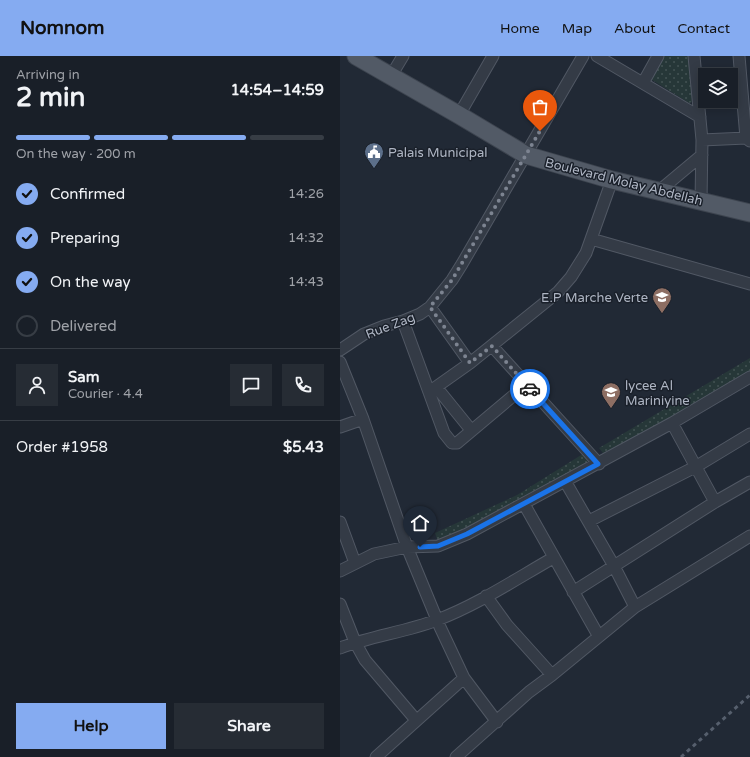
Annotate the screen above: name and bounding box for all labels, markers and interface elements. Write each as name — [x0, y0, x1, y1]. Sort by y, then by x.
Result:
text: Nomnom — [20, 17, 105, 39]
text: Home — [500, 20, 540, 37]
text: Map — [562, 20, 592, 37]
text: About — [614, 20, 656, 37]
text: Contact — [678, 20, 730, 37]
text: Arriving in — [16, 67, 80, 83]
map controls — [698, 68, 738, 108]
button: layers — [698, 68, 738, 108]
text: 14:54–14:59 — [230, 81, 324, 99]
text: 2 min — [16, 82, 85, 113]
pin — [523, 90, 557, 131]
icon: bag — [529, 96, 551, 118]
public building icon: Palais Municipal — [363, 141, 385, 169]
place label: Palais Municipal — [388, 145, 487, 161]
text: On the way · 200 m — [16, 146, 136, 162]
street label: Boulevard Molay Abdellah — [543, 155, 704, 209]
icon: check — [16, 183, 38, 205]
text: Confirmed — [50, 185, 125, 203]
text: 14:26 — [288, 186, 324, 202]
icon: check — [16, 227, 38, 249]
text: Preparing — [50, 229, 120, 247]
text: 14:32 — [288, 230, 324, 246]
icon: check — [16, 271, 38, 293]
text: On the way — [50, 273, 130, 291]
text: 14:43 — [288, 274, 324, 290]
school or university icon: E.P Marche Verte — [651, 286, 673, 314]
place label: E.P Marche Verte — [541, 290, 648, 306]
street label: Rue Zag — [363, 309, 417, 343]
text: Delivered — [50, 317, 117, 335]
button: person — [16, 364, 58, 406]
button: chat — [230, 364, 272, 406]
button: phone — [282, 364, 324, 406]
text: Sam — [68, 368, 99, 386]
courier — [510, 369, 550, 409]
icon: car — [519, 378, 541, 400]
place label: lycee Al Mariniyine — [625, 378, 690, 409]
school or university icon: lycee Al Mariniyine — [600, 381, 622, 409]
text: Courier · 4.4 — [68, 386, 143, 402]
text: Order #1958 — [16, 438, 108, 456]
text: $5.43 — [283, 438, 324, 456]
pin — [403, 506, 437, 547]
icon: home — [409, 512, 431, 534]
button: Help — [16, 703, 166, 749]
button: Share — [174, 703, 324, 749]

